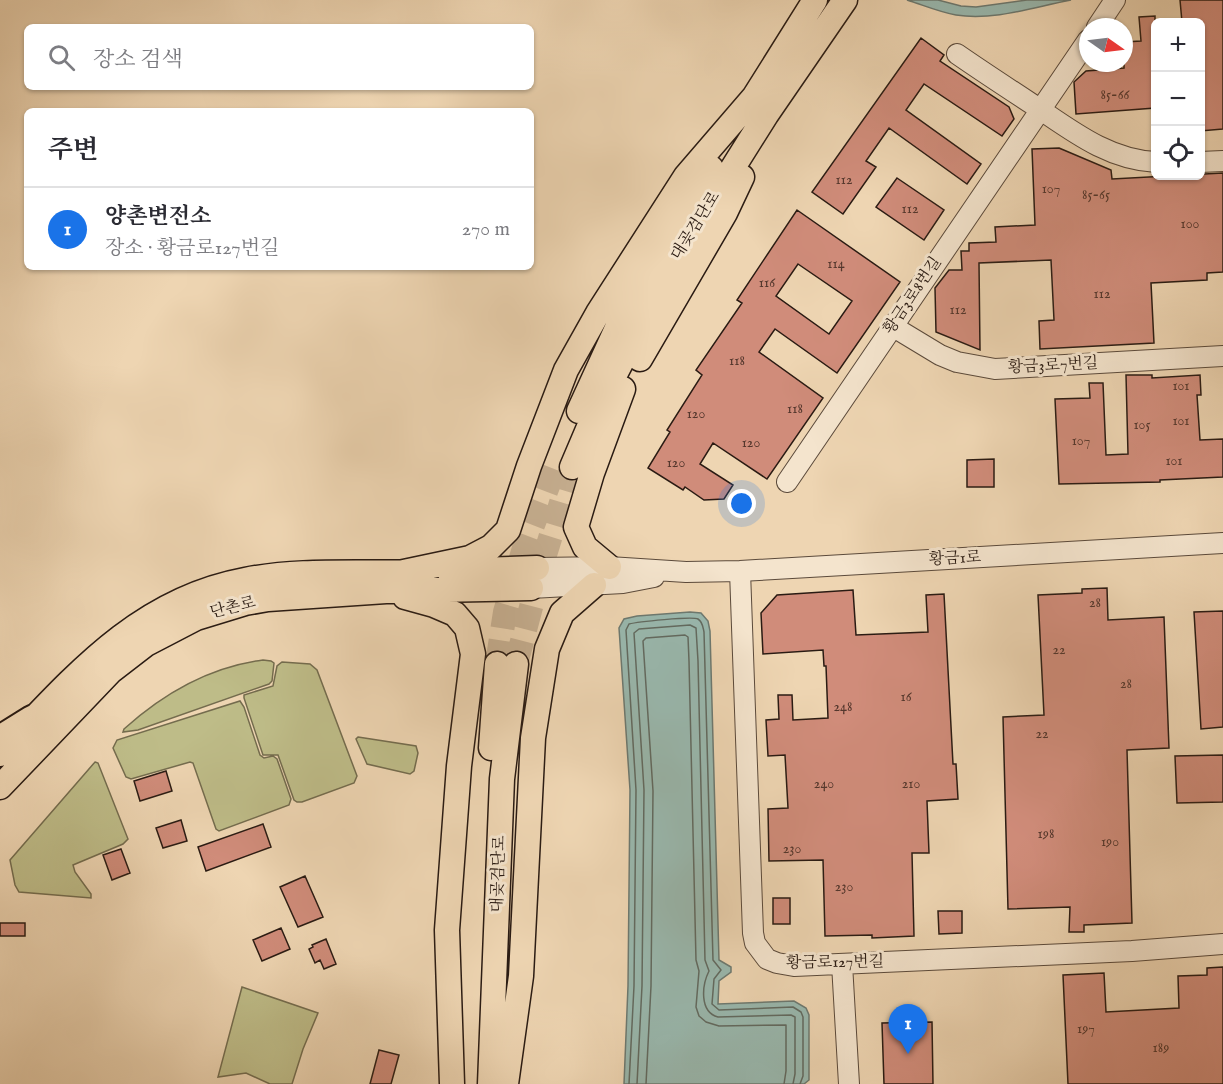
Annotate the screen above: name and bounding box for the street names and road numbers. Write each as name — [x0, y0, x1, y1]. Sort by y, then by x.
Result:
street label: 대곶검단로 — [667, 187, 725, 264]
street label: 황금3로8번길 — [880, 253, 946, 339]
street label: 황금3로7번길 — [1007, 354, 1099, 378]
street label: 황금1로 — [928, 548, 982, 570]
street label: 단촌로 — [208, 593, 258, 623]
street label: 대곶검단로 — [488, 834, 510, 913]
street label: 황금로127번길 — [786, 952, 884, 974]

